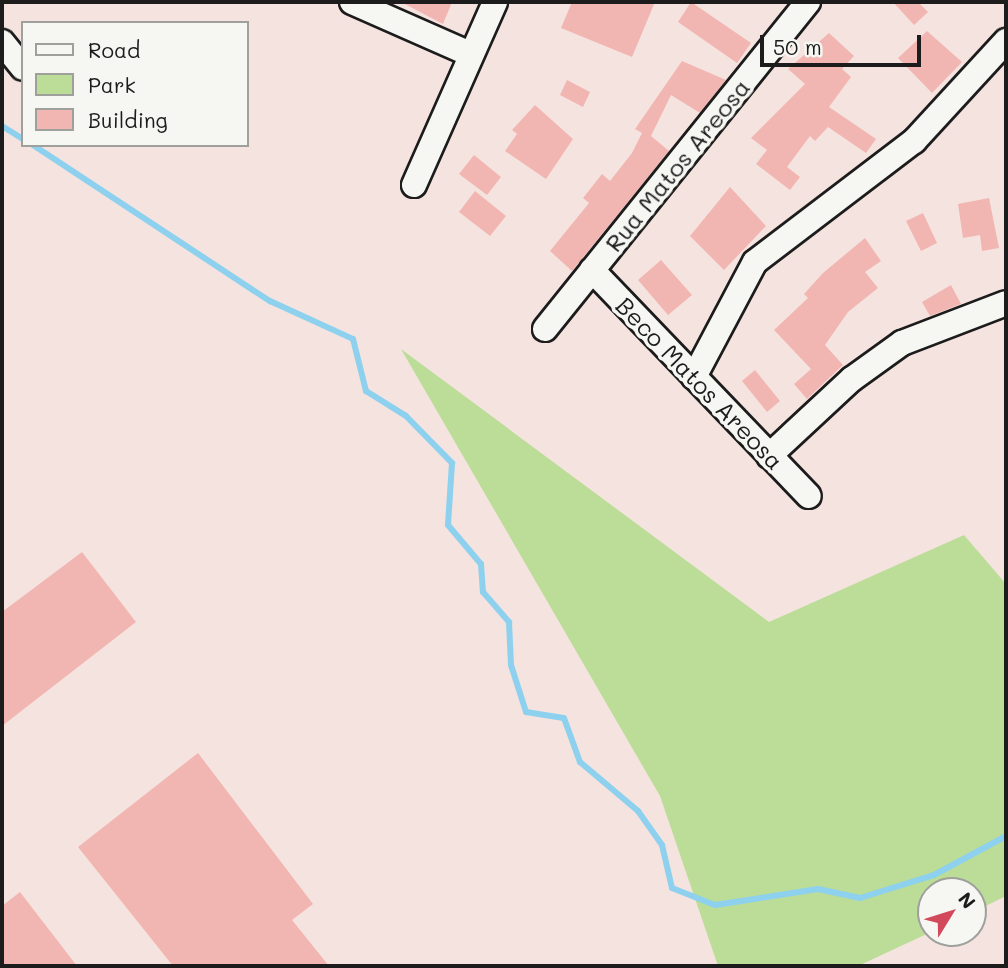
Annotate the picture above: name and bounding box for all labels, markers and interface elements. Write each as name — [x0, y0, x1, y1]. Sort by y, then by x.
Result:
legend — [21, 21, 248, 147]
scale bar — [763, 21, 924, 65]
text: 50 m — [773, 33, 822, 60]
text: Road — [88, 36, 140, 63]
text: Park — [88, 71, 136, 98]
street label: Rua Matos Areosa — [599, 73, 755, 257]
text: Building — [88, 106, 168, 133]
street label: Beco Matos Areosa — [610, 291, 790, 475]
north arrow — [917, 877, 987, 947]
text: N — [953, 887, 982, 913]

